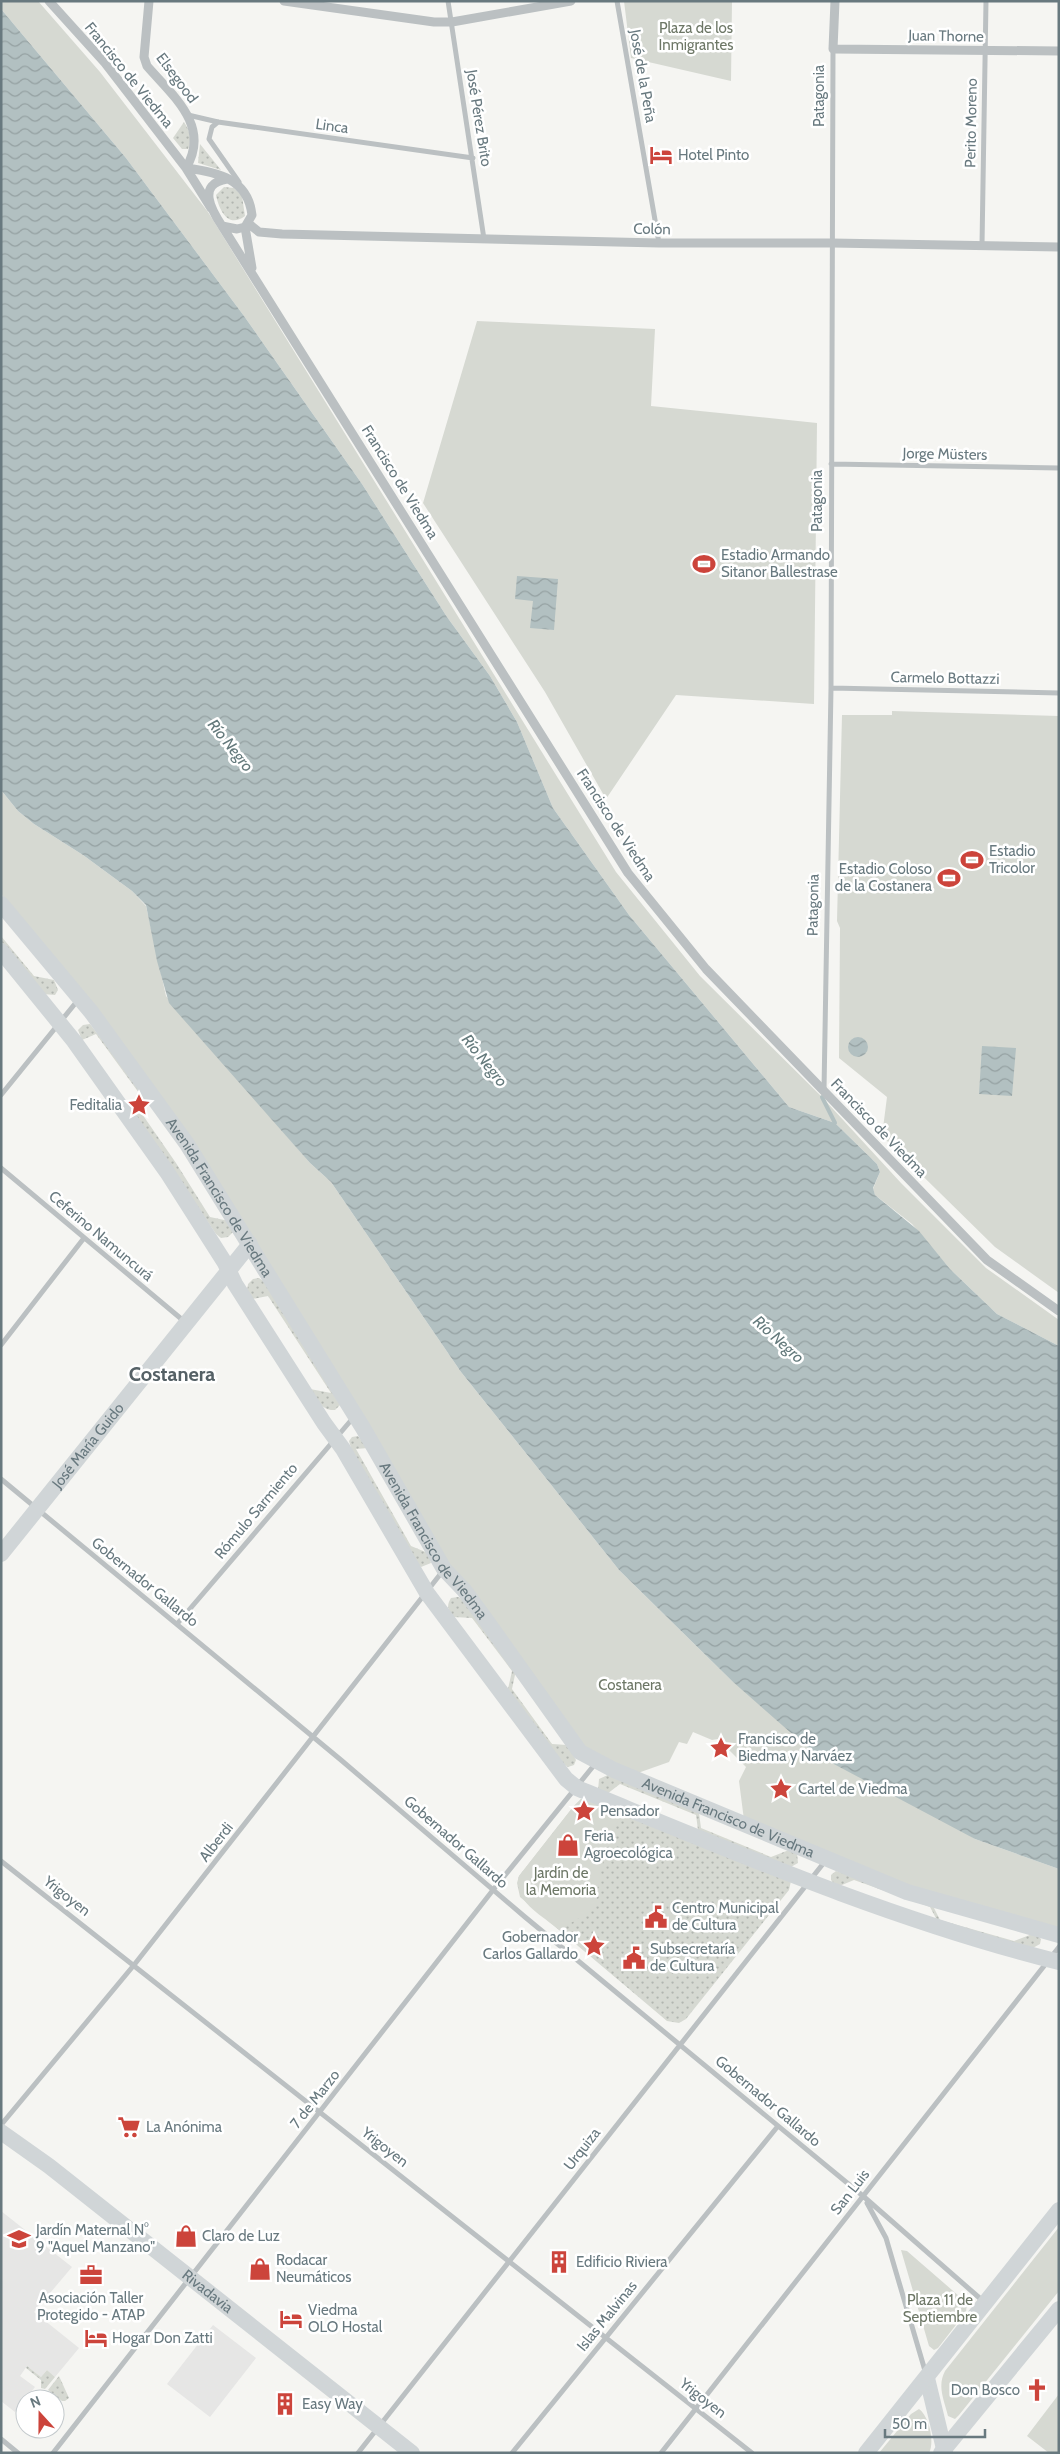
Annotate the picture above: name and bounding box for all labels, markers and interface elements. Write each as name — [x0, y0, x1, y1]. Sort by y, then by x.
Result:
street label: Francisco de Viedma — [81, 19, 178, 132]
park label: Plaza de los Inmigrantes — [659, 19, 733, 54]
street label: Juan Thorne — [907, 26, 984, 46]
street label: José de la Peña — [626, 27, 660, 125]
street label: Elsegood — [152, 49, 202, 107]
street label: Patagonia — [810, 64, 828, 127]
street label: José Pérez Brito — [462, 67, 496, 168]
street label: Perito Moreno — [961, 78, 981, 168]
street label: Linca — [314, 115, 350, 137]
hotel icon: Hotel Pinto — [648, 142, 674, 168]
place label: Hotel Pinto — [678, 146, 749, 164]
street label: Colón — [633, 220, 671, 238]
street label: Francisco de Viedma — [358, 422, 443, 543]
street label: Jorge Müsters — [901, 444, 988, 464]
street label: Patagonia — [808, 469, 826, 532]
place label: Estadio Armando Sitanor Ballestrase — [721, 546, 838, 581]
sports icon: Estadio Armando Sitanor Ballestrase — [691, 551, 717, 577]
street label: Carmelo Bottazzi — [890, 668, 1000, 688]
water label: Río Negro — [204, 715, 257, 775]
street label: Francisco de Viedma — [573, 765, 660, 885]
place label: Estadio Tricolor — [989, 842, 1035, 877]
sports icon: Estadio Tricolor — [959, 847, 985, 873]
place label: Estadio Coloso de la Costanera — [835, 860, 933, 895]
sports icon: Estadio Coloso de la Costanera — [936, 865, 962, 891]
street label: Patagonia — [803, 873, 823, 936]
water label: Río Negro — [458, 1030, 511, 1090]
street label: Francisco de Viedma — [827, 1075, 931, 1182]
place icon: Feditalia — [126, 1092, 152, 1118]
place label: Feditalia — [69, 1096, 123, 1114]
street label: Avenida Francisco de Viedma — [162, 1114, 277, 1281]
street label: Ceferino Namuncurá — [45, 1187, 157, 1285]
water label: Río Negro — [749, 1312, 808, 1367]
district label: Costanera — [129, 1362, 215, 1386]
street label: José María Guido — [48, 1399, 128, 1493]
street label: Avenida Francisco de Viedma — [375, 1459, 492, 1623]
street label: Rómulo Sarmiento — [211, 1460, 301, 1562]
street label: Gobernador Gallardo — [88, 1533, 202, 1631]
park label: Costanera — [598, 1676, 663, 1694]
place label: Francisco de Biedma y Narváez — [738, 1730, 852, 1765]
place icon: Francisco de Biedma y Narváez — [708, 1735, 734, 1761]
street label: Avenida Francisco de Viedma — [639, 1774, 818, 1862]
place icon: Cartel de Viedma — [768, 1776, 794, 1802]
place label: Cartel de Viedma — [798, 1780, 908, 1798]
street label: Gobernador Gallardo — [400, 1792, 512, 1892]
place icon: Pensador — [571, 1798, 597, 1824]
place label: Pensador — [600, 1802, 659, 1820]
street label: Alberdi — [195, 1819, 237, 1865]
place label: Feria Agroecológica — [584, 1827, 673, 1862]
shop icon: Feria Agroecológica — [555, 1832, 581, 1858]
park label: Jardín de la Memoria — [526, 1864, 597, 1899]
street label: Yrigoyen — [39, 1872, 94, 1920]
place label: Centro Municipal de Cultura — [672, 1899, 779, 1934]
public building icon: Centro Municipal de Cultura — [643, 1904, 669, 1930]
place label: Gobernador Carlos Gallardo — [483, 1928, 578, 1963]
place icon: Gobernador Carlos Gallardo — [581, 1933, 607, 1959]
place label: Subsecretaría de Cultura — [650, 1940, 736, 1975]
public building icon: Subsecretaría de Cultura — [621, 1945, 647, 1971]
street label: Gobernador Gallardo — [712, 2052, 824, 2150]
street label: 7 de Marzo — [287, 2066, 343, 2132]
supermarket icon: La Anónima — [116, 2114, 142, 2140]
place label: La Anónima — [146, 2118, 223, 2136]
street label: Yrigoyen — [357, 2123, 412, 2171]
street label: Urquiza — [560, 2124, 605, 2174]
street label: San Luis — [827, 2166, 873, 2218]
place label: Jardín Maternal N° 9 "Aquel Manzano" — [35, 2221, 155, 2256]
shop icon: Claro de Luz — [173, 2223, 199, 2249]
school or university icon: Jardín Maternal N° 9 "Aquel Manzano" — [6, 2226, 32, 2252]
place label: Claro de Luz — [202, 2227, 280, 2245]
building icon: Edificio Riviera — [546, 2249, 572, 2275]
place label: Rodacar Neumáticos — [276, 2251, 352, 2286]
place label: Edificio Riviera — [576, 2253, 668, 2271]
shop icon: Rodacar Neumáticos — [247, 2256, 273, 2282]
office icon: Asociación Taller Protegido - ATAP — [78, 2262, 104, 2288]
street label: Rivadavia — [179, 2266, 237, 2317]
street label: Islas Malvinas — [573, 2277, 641, 2355]
place label: Asociación Taller Protegido - ATAP — [37, 2289, 145, 2324]
park label: Plaza 11 de Septiembre — [903, 2291, 977, 2326]
place label: Viedma OLO Hostal — [308, 2301, 383, 2336]
hotel icon: Viedma OLO Hostal — [278, 2306, 304, 2332]
hotel icon: Hogar Don Zatti — [83, 2325, 109, 2351]
place label: Hogar Don Zatti — [112, 2329, 213, 2347]
street label: Yrigoyen — [675, 2374, 730, 2422]
church icon: Don Bosco — [1024, 2377, 1050, 2403]
place label: Don Bosco — [951, 2381, 1020, 2399]
north arrow — [15, 2389, 65, 2439]
building icon: Easy Way — [272, 2391, 298, 2417]
text: N — [27, 2392, 43, 2412]
place label: Easy Way — [302, 2395, 363, 2413]
scale bar — [885, 2406, 985, 2438]
text: 50 m — [892, 2415, 927, 2433]

